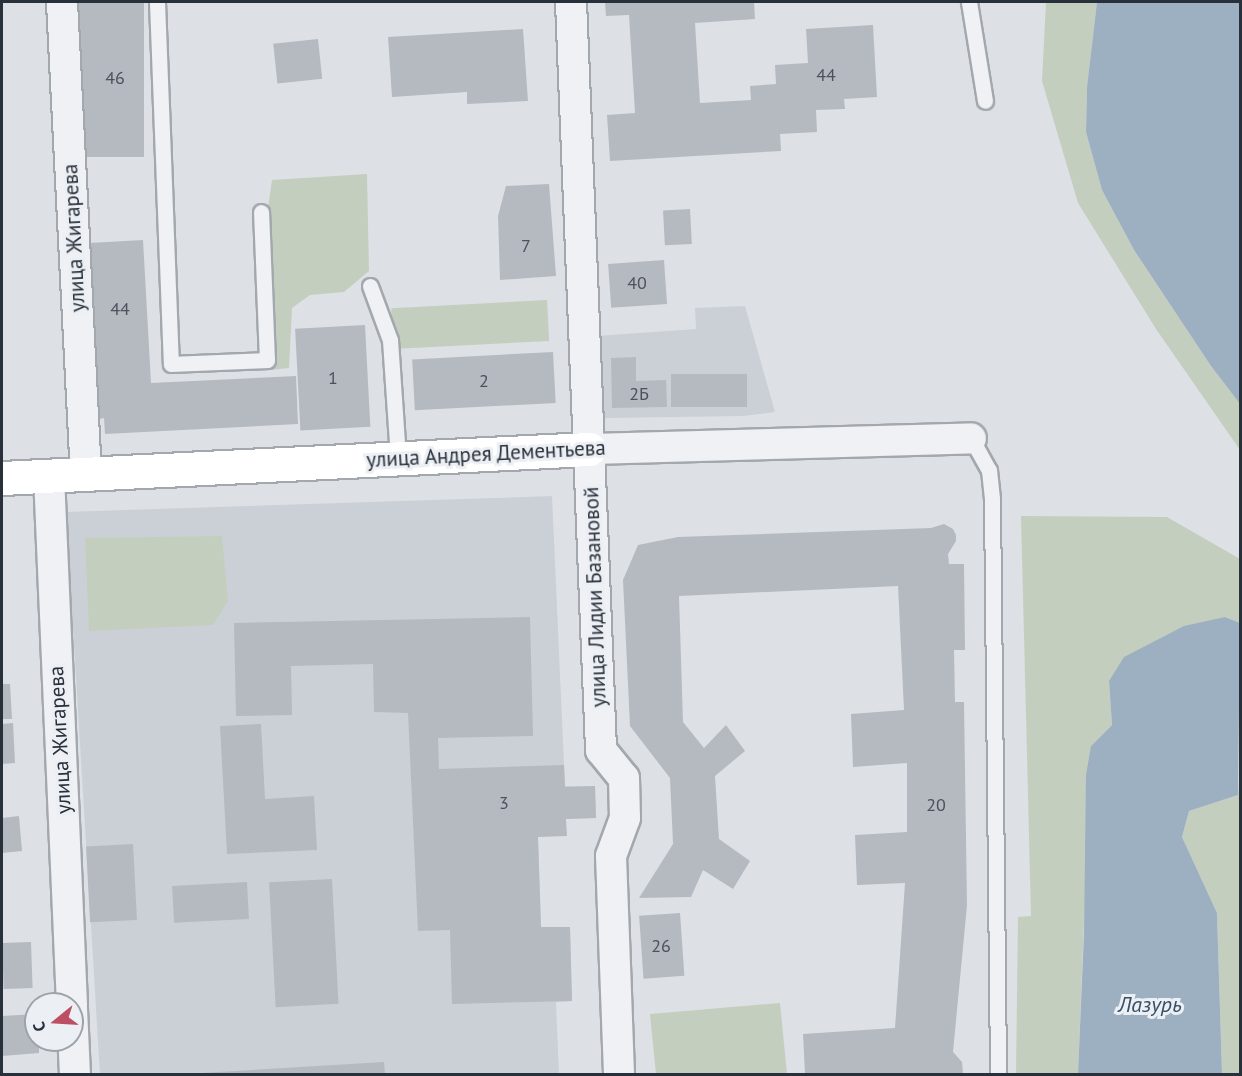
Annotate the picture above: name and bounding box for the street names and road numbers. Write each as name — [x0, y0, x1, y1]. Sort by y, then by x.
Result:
street label: улица Жигарева — [58, 163, 90, 313]
street label: улица Андрея Дементьева — [365, 435, 607, 473]
street label: улица Лидии Базановой — [579, 486, 611, 708]
street label: улица Жигарева — [44, 665, 76, 815]

